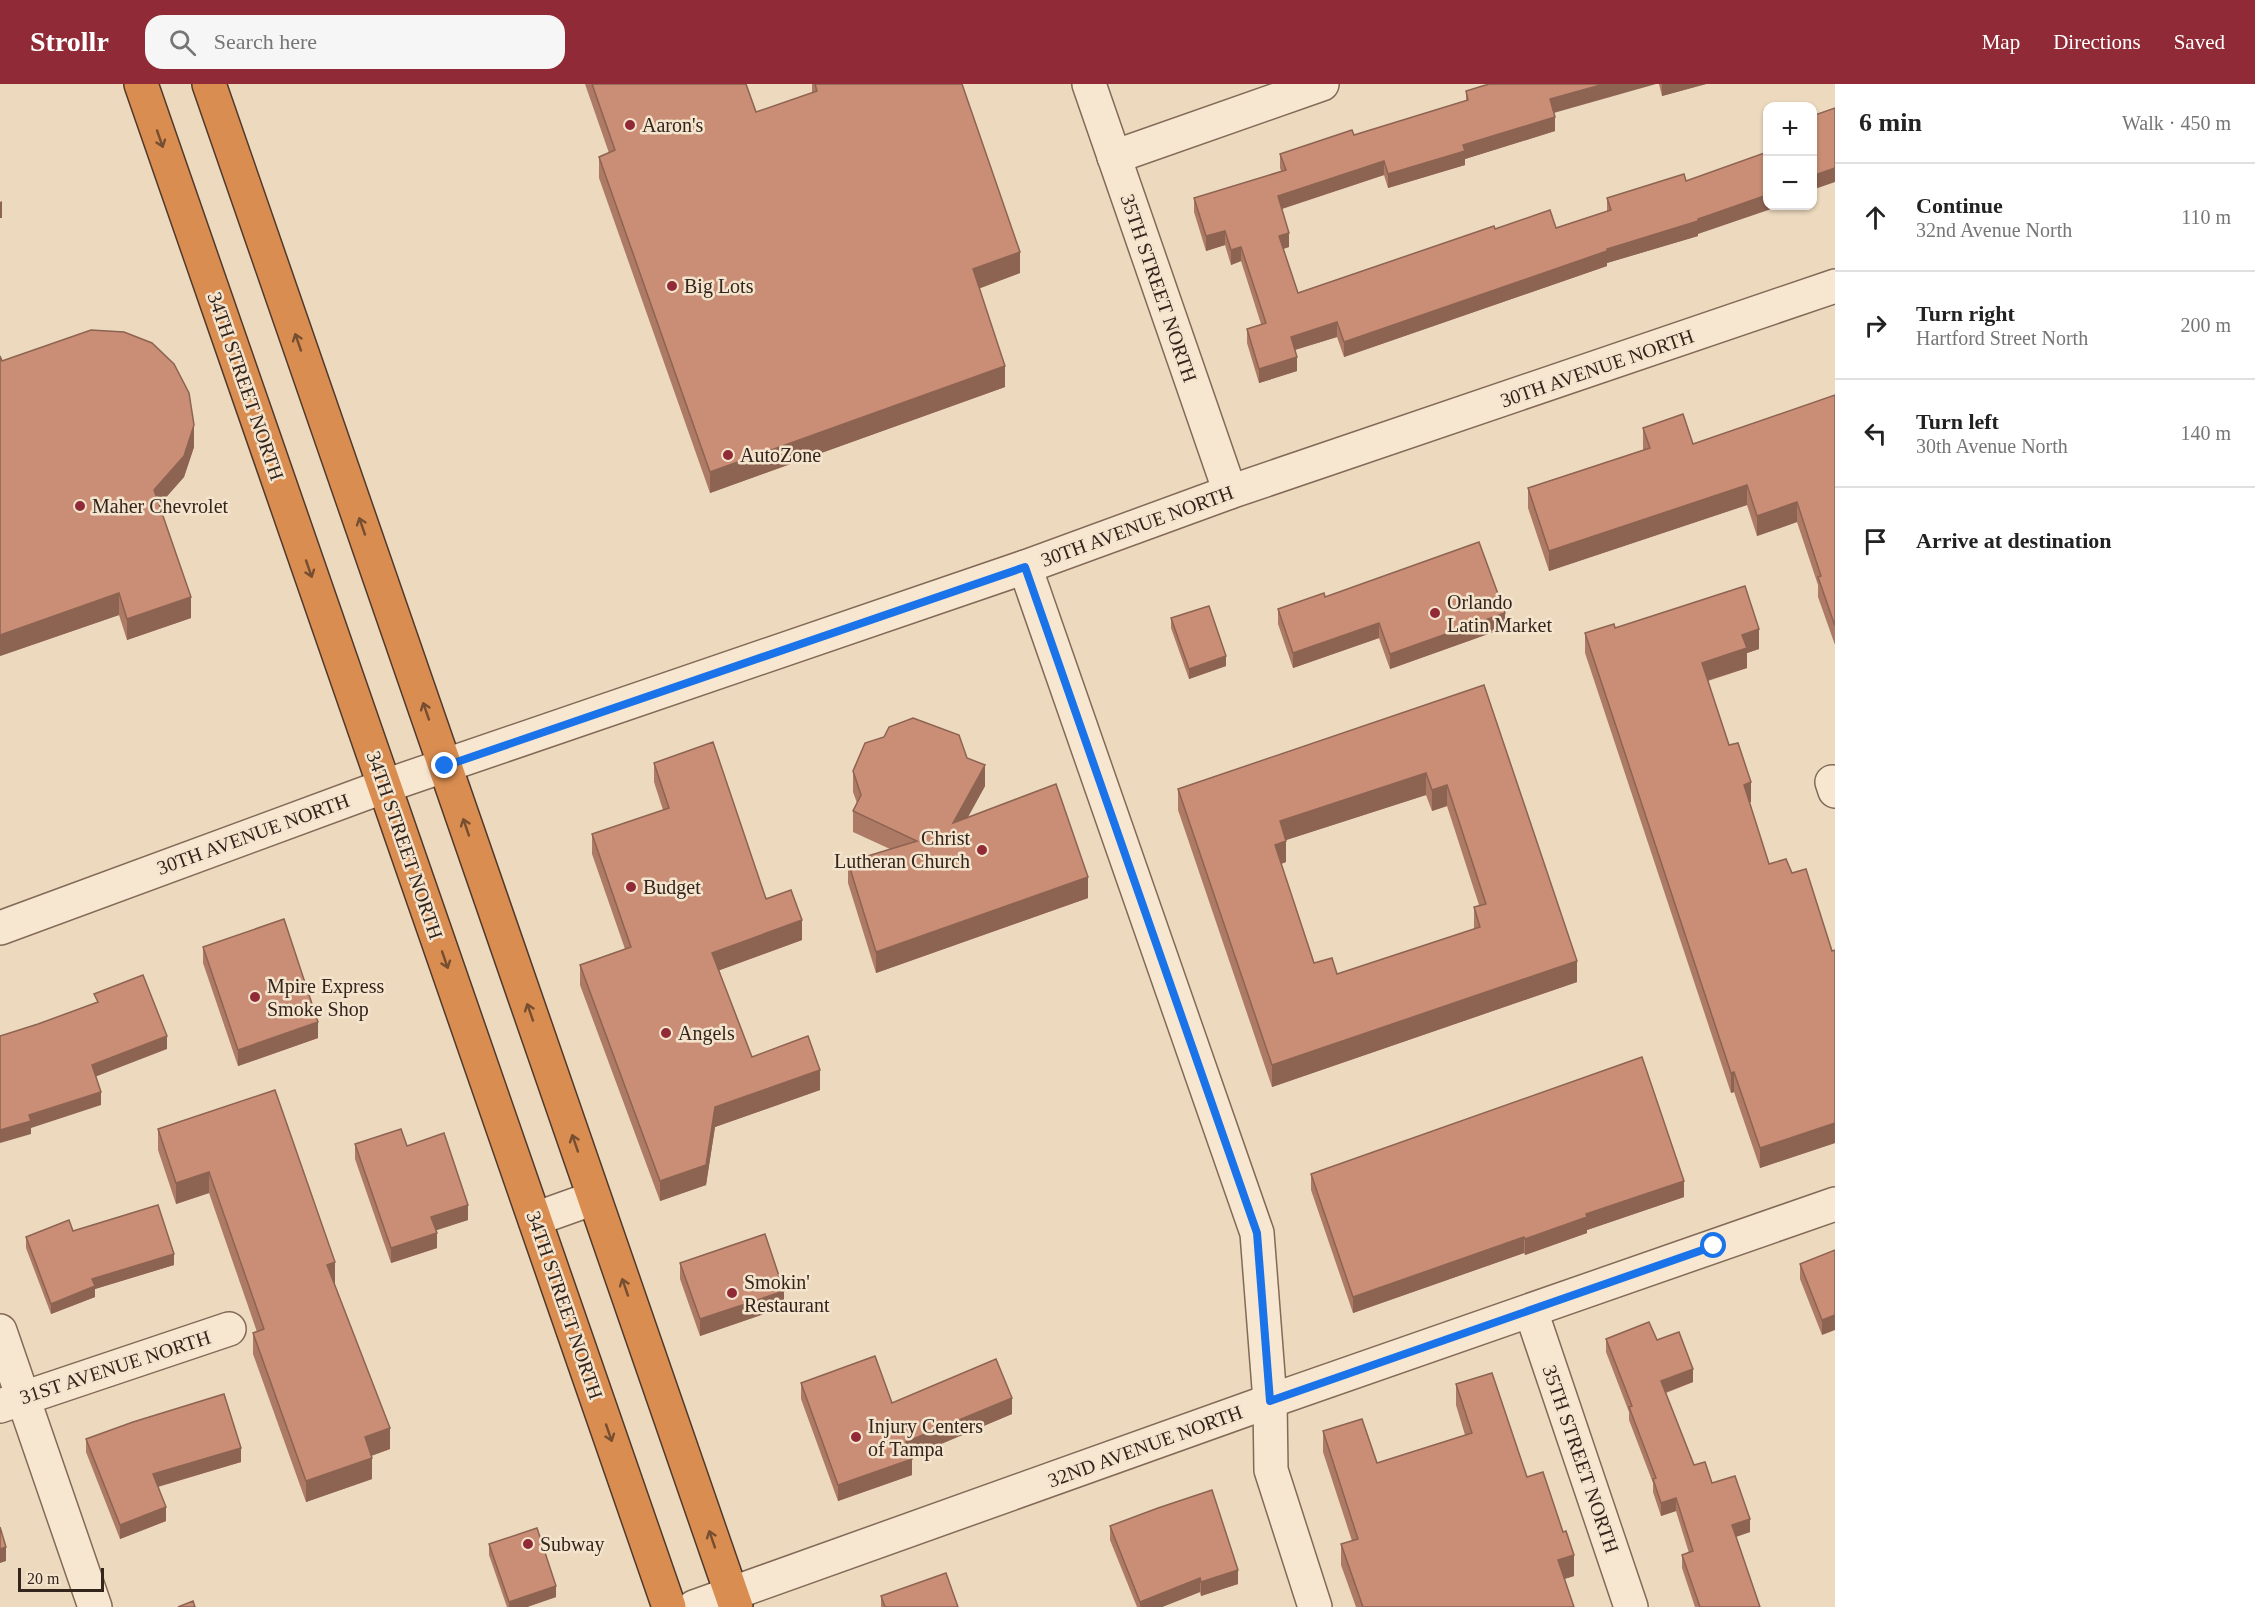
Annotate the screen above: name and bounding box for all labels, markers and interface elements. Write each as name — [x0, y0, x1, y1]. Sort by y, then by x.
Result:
search box — [145, 15, 565, 69]
text: Strollr — [30, 26, 109, 57]
icon: search — [166, 26, 199, 59]
text: Search here — [214, 29, 317, 54]
text: Map — [1982, 30, 2020, 54]
text: Directions — [2053, 30, 2141, 54]
text: Saved — [2174, 30, 2225, 54]
map controls — [1763, 102, 1817, 210]
button: + — [1763, 102, 1817, 156]
text: 6 min — [1859, 108, 1922, 137]
text: Walk · 450 m — [2122, 112, 2231, 134]
place label: Aaron's — [642, 114, 704, 136]
marker: Aaron's — [623, 118, 637, 132]
one-way arrow — [155, 129, 166, 148]
button: − — [1763, 156, 1817, 210]
street label: 35TH STREET NORTH — [1116, 191, 1202, 385]
text: Continue — [1916, 193, 2003, 218]
icon: ahead — [1859, 201, 1892, 234]
text: 110 m — [2181, 206, 2231, 228]
text: 32nd Avenue North — [1916, 219, 2072, 241]
place label: Big Lots — [684, 275, 754, 298]
marker: Big Lots — [665, 279, 679, 293]
street label: 34TH STREET NORTH — [203, 289, 289, 483]
text: Turn right — [1916, 301, 2015, 326]
icon: right — [1859, 309, 1892, 342]
text: 200 m — [2180, 314, 2231, 336]
street label: 30TH AVENUE NORTH — [1498, 325, 1696, 411]
text: Hartford Street North — [1916, 327, 2088, 349]
one-way arrow — [292, 333, 303, 352]
text: Turn left — [1916, 409, 1999, 434]
icon: left — [1859, 417, 1892, 450]
text: 140 m — [2180, 422, 2231, 444]
text: 30th Avenue North — [1916, 435, 2068, 457]
place label: AutoZone — [740, 444, 821, 466]
marker: AutoZone — [721, 448, 735, 462]
street label: 30TH AVENUE NORTH — [1038, 481, 1236, 571]
place label: Maher Chevrolet — [92, 495, 229, 517]
marker: Maher Chevrolet — [73, 499, 87, 513]
one-way arrow — [356, 517, 367, 536]
icon: arrive — [1859, 525, 1892, 558]
text: Arrive at destination — [1916, 528, 2112, 553]
one-way arrow — [305, 559, 316, 578]
place label: Orlando Latin Market — [1447, 591, 1552, 636]
marker: Orlando Latin Market — [1428, 606, 1442, 620]
one-way arrow — [420, 702, 431, 721]
street label: 34TH STREET NORTH — [362, 748, 448, 942]
route end — [431, 752, 457, 778]
street label: 30TH AVENUE NORTH — [154, 789, 352, 879]
one-way arrow — [460, 818, 471, 837]
place label: Christ Lutheran Church — [834, 827, 970, 872]
marker: Christ Lutheran Church — [975, 843, 989, 857]
place label: Budget — [643, 876, 701, 899]
marker: Budget — [624, 880, 638, 894]
one-way arrow — [440, 950, 451, 969]
place label: Mpire Express Smoke Shop — [267, 975, 384, 1021]
marker: Mpire Express Smoke Shop — [248, 990, 262, 1004]
one-way arrow — [524, 1003, 535, 1022]
place label: Angels — [678, 1022, 735, 1045]
marker: Angels — [659, 1026, 673, 1040]
one-way arrow — [569, 1134, 580, 1153]
street label: 34TH STREET NORTH — [522, 1208, 608, 1402]
route start — [1700, 1232, 1726, 1258]
place label: Smokin' Restaurant — [744, 1271, 830, 1316]
one-way arrow — [619, 1278, 630, 1297]
marker: Smokin' Restaurant — [725, 1286, 739, 1300]
street label: 31ST AVENUE NORTH — [17, 1326, 213, 1408]
street label: 35TH STREET NORTH — [1538, 1362, 1624, 1556]
street label: 32ND AVENUE NORTH — [1045, 1401, 1245, 1491]
place label: Injury Centers of Tampa — [868, 1415, 983, 1461]
one-way arrow — [605, 1423, 616, 1442]
marker: Injury Centers of Tampa — [849, 1430, 863, 1444]
one-way arrow — [706, 1530, 717, 1549]
place label: Subway — [540, 1533, 604, 1556]
marker: Subway — [521, 1537, 535, 1551]
scale bar — [18, 1565, 104, 1592]
text: 20 m — [27, 1570, 59, 1587]

